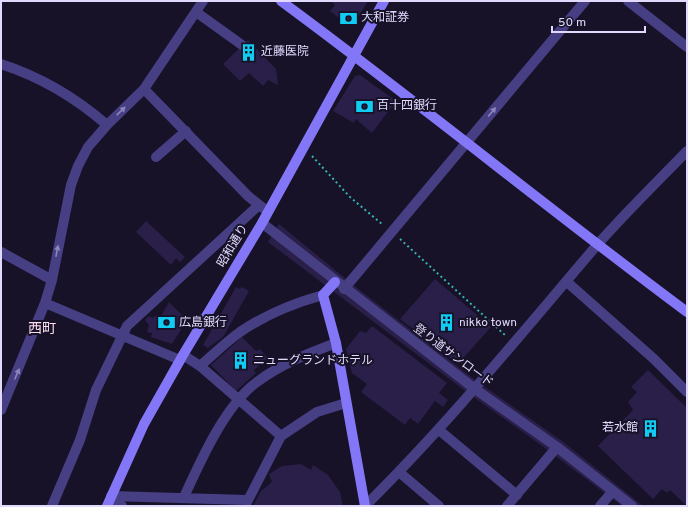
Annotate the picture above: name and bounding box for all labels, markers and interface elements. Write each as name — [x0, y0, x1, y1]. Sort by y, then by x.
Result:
bank icon: 大和証券 — [338, 8, 358, 28]
scale bar — [552, 8, 645, 34]
place label: 大和証券 — [361, 10, 409, 26]
text: 50 m — [558, 15, 586, 31]
building icon: 近藤医院 — [238, 42, 258, 62]
place label: 近藤医院 — [261, 44, 309, 60]
bank icon: 百十四銀行 — [354, 96, 374, 116]
place label: 百十四銀行 — [377, 98, 437, 114]
one-way arrow — [116, 107, 126, 116]
one-way arrow — [488, 107, 497, 118]
street label: 昭和通り — [214, 221, 252, 271]
one-way arrow — [55, 245, 61, 257]
bank icon: 広島銀行 — [156, 313, 176, 333]
building icon: nikko town — [436, 313, 456, 333]
place label: 広島銀行 — [179, 315, 227, 331]
place label: nikko town — [459, 315, 517, 331]
district label: 西町 — [28, 321, 56, 338]
street label: 登り道サンロード — [410, 321, 496, 391]
building icon: ニューグランドホテル — [230, 351, 250, 371]
place label: ニューグランドホテル — [253, 353, 373, 369]
one-way arrow — [14, 368, 20, 380]
building icon: 若水館 — [641, 418, 661, 438]
place label: 若水館 — [602, 420, 638, 436]

